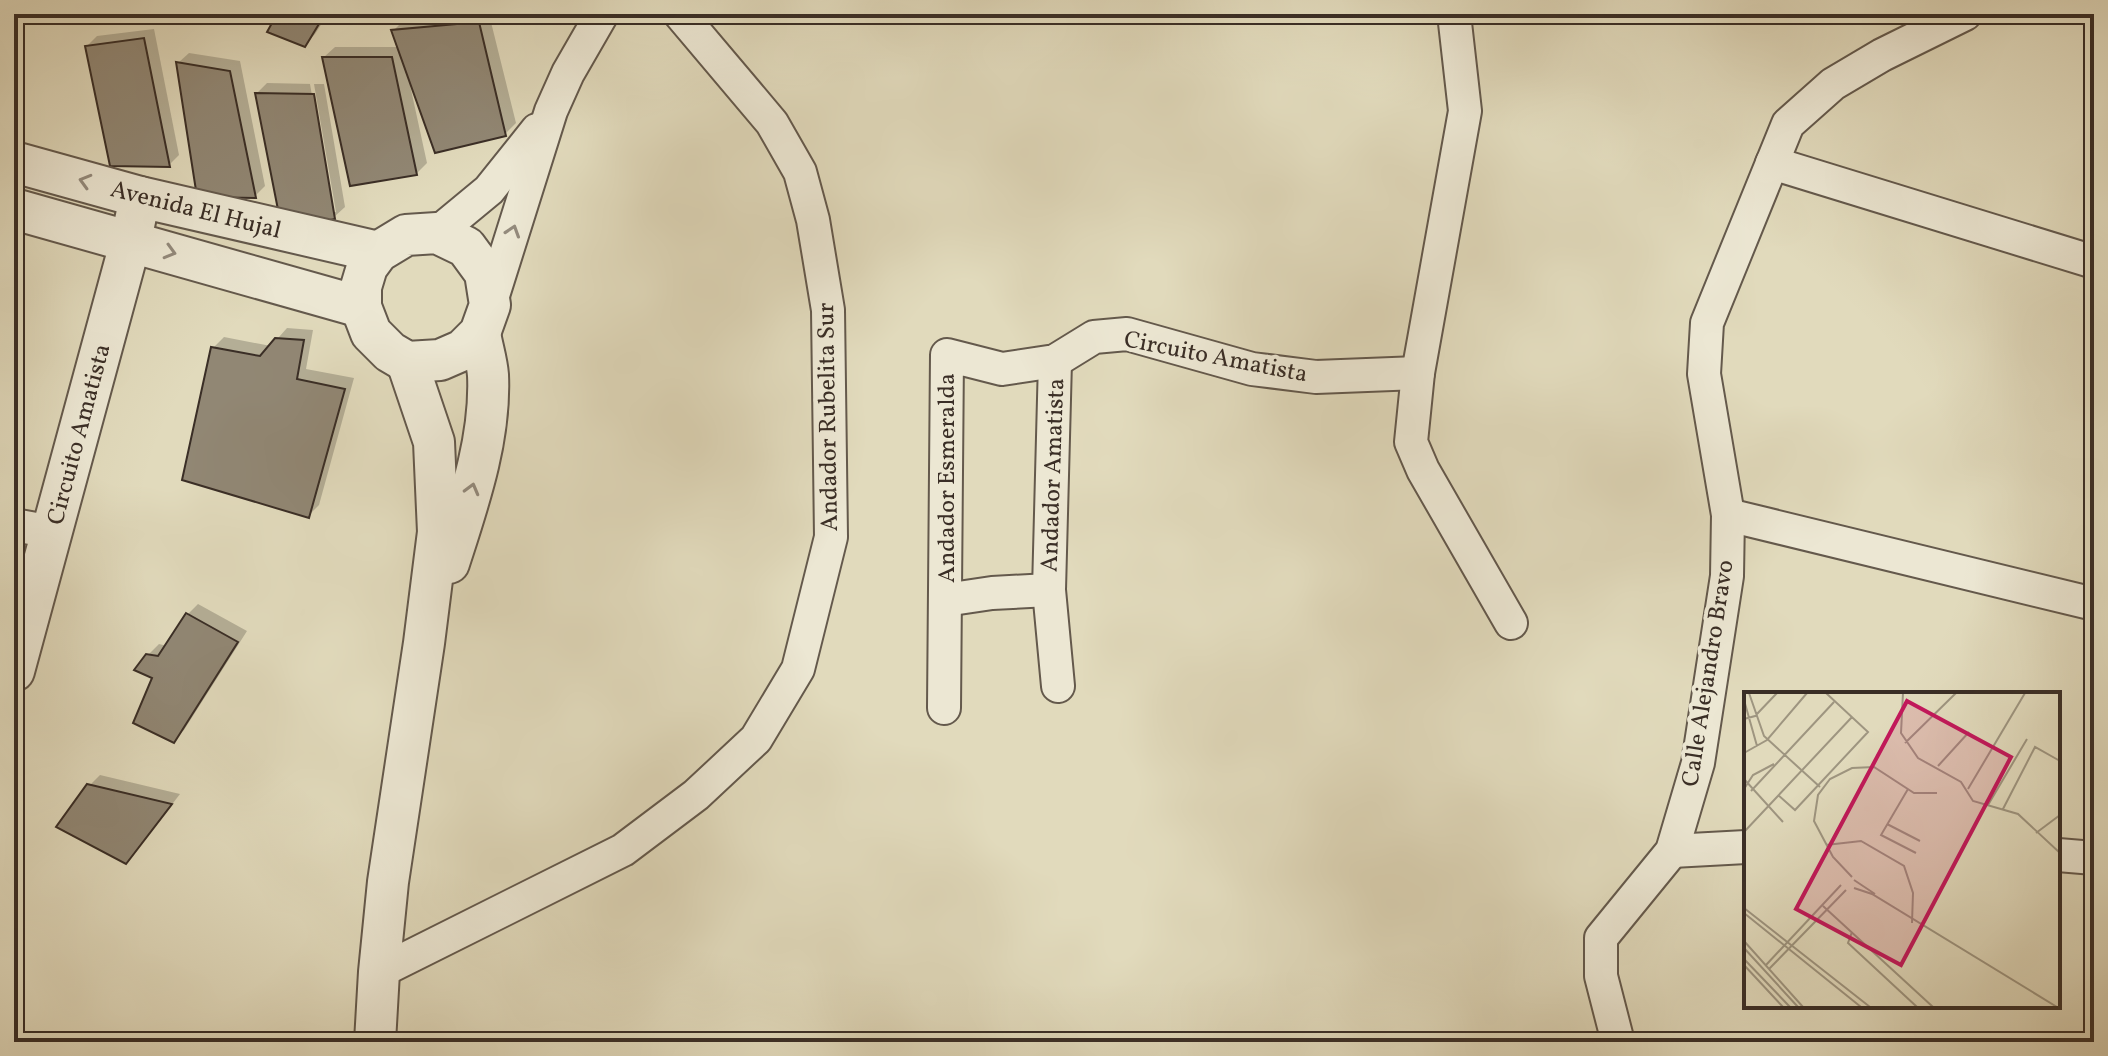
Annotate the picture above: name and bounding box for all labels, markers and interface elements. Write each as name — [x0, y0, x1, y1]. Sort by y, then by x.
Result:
street label: Avenida El Hujal — [106, 173, 285, 249]
one-way arrow — [78, 174, 92, 191]
one-way arrow — [504, 224, 520, 238]
one-way arrow — [163, 243, 177, 259]
street label: Andador Rubelita Sur — [810, 302, 848, 532]
street label: Circuito Amatista — [1121, 324, 1310, 392]
street label: Circuito Amatista — [39, 340, 120, 529]
street label: Andador Esmeralda — [931, 373, 965, 583]
street label: Andador Amatista — [1034, 378, 1074, 573]
one-way arrow — [462, 482, 479, 496]
street label: Calle Alejandro Bravo — [1674, 557, 1744, 789]
inset map — [1744, 692, 2060, 1008]

